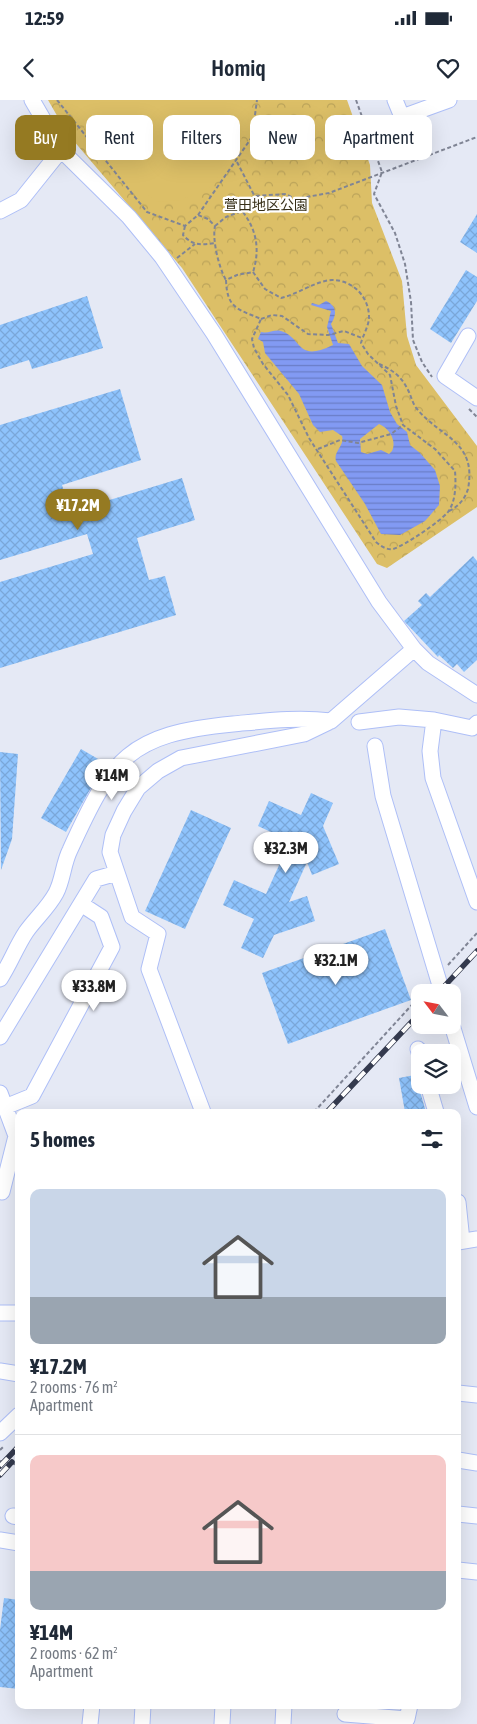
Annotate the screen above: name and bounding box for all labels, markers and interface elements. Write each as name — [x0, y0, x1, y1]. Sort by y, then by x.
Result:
text: 12:59 — [25, 7, 64, 29]
icon: back — [15, 54, 43, 82]
icon: heart — [434, 54, 462, 82]
text: Homiq — [211, 55, 266, 81]
chip: Buy — [15, 115, 76, 160]
chip: Rent — [86, 115, 153, 160]
chip: Filters — [163, 115, 240, 160]
chip: New — [250, 115, 315, 160]
chip: Apartment — [325, 115, 432, 160]
park label: 萱田地区公園 — [224, 197, 308, 213]
pin: ¥17.2M — [37, 488, 119, 531]
text: ¥17.2M — [56, 496, 100, 514]
pin: ¥14M — [82, 758, 142, 801]
text: ¥14M — [96, 766, 128, 784]
pin: ¥32.3M — [245, 832, 327, 874]
text: ¥32.3M — [264, 839, 308, 857]
pin: ¥32.1M — [295, 944, 377, 986]
text: ¥32.1M — [314, 951, 358, 969]
pin: ¥33.8M — [53, 970, 135, 1012]
text: ¥33.8M — [72, 977, 116, 995]
north arrow — [411, 984, 461, 1034]
map controls — [411, 984, 461, 1094]
button: layers — [411, 1044, 461, 1094]
icon: filters — [418, 1125, 446, 1153]
text: 5 homes — [30, 1127, 95, 1151]
icon: home — [193, 1222, 283, 1312]
text: ¥17.2M — [30, 1354, 87, 1378]
text: 2 rooms · 76 m² — [30, 1378, 118, 1396]
text: Apartment — [30, 1396, 93, 1414]
icon: home — [193, 1487, 283, 1577]
text: ¥14M — [30, 1620, 73, 1644]
text: 2 rooms · 62 m² — [30, 1644, 118, 1662]
text: Apartment — [30, 1662, 93, 1680]

